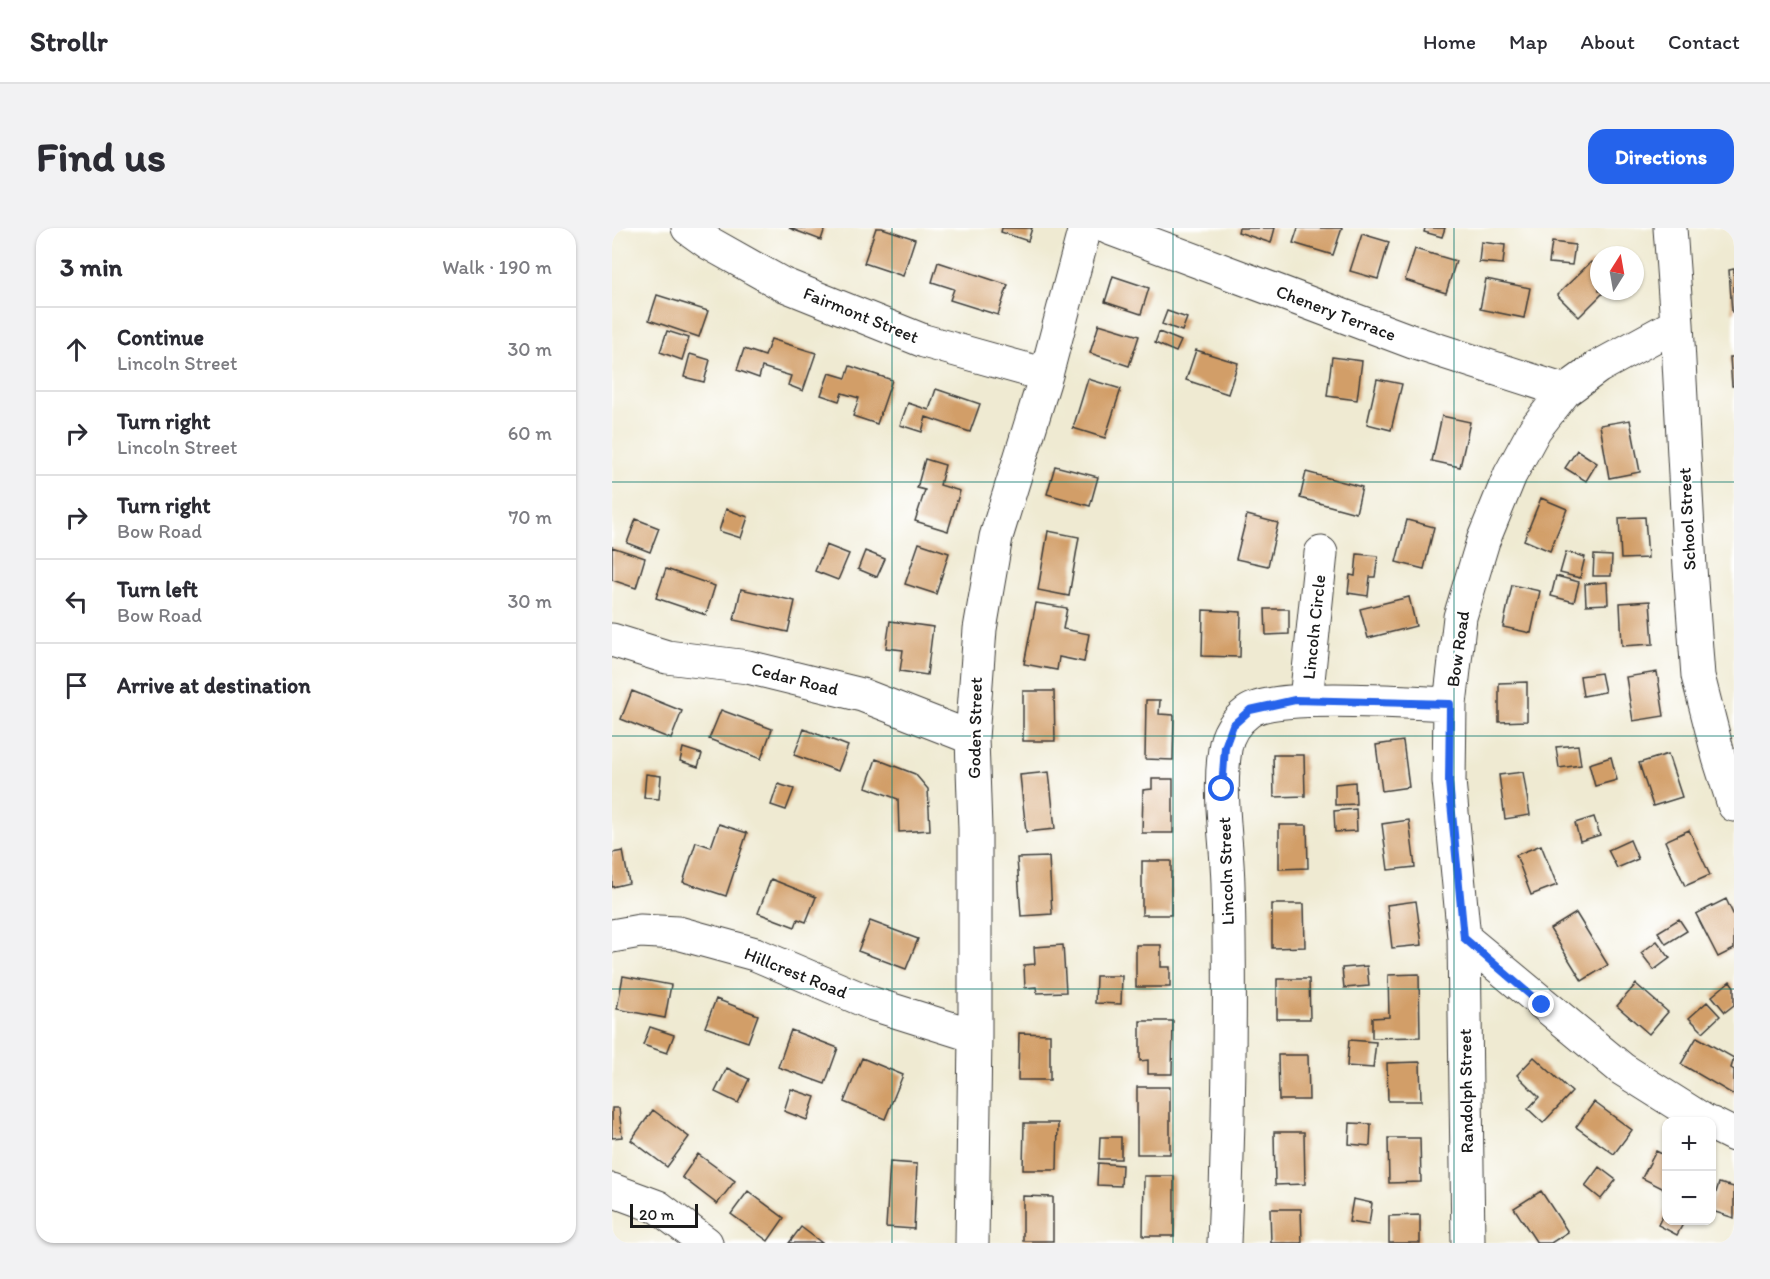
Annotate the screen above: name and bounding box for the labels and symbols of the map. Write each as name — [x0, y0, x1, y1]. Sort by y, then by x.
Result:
north arrow — [1590, 246, 1644, 300]
street label: Chenery Terrace — [1273, 280, 1399, 346]
street label: Fairmont Street — [800, 282, 922, 348]
street label: School Street — [1673, 467, 1701, 571]
street label: Lincoln Circle — [1298, 573, 1330, 681]
street label: Bow Road — [1442, 609, 1474, 688]
street label: Cedar Road — [749, 658, 841, 701]
street label: Goden Street — [963, 677, 987, 779]
route start — [1208, 775, 1234, 801]
street label: Lincoln Street — [1213, 816, 1239, 926]
street label: Hillcrest Road — [741, 942, 851, 1004]
route end — [1528, 991, 1554, 1017]
street label: Randolph Street — [1454, 1028, 1478, 1154]
scale bar — [630, 1201, 698, 1228]

